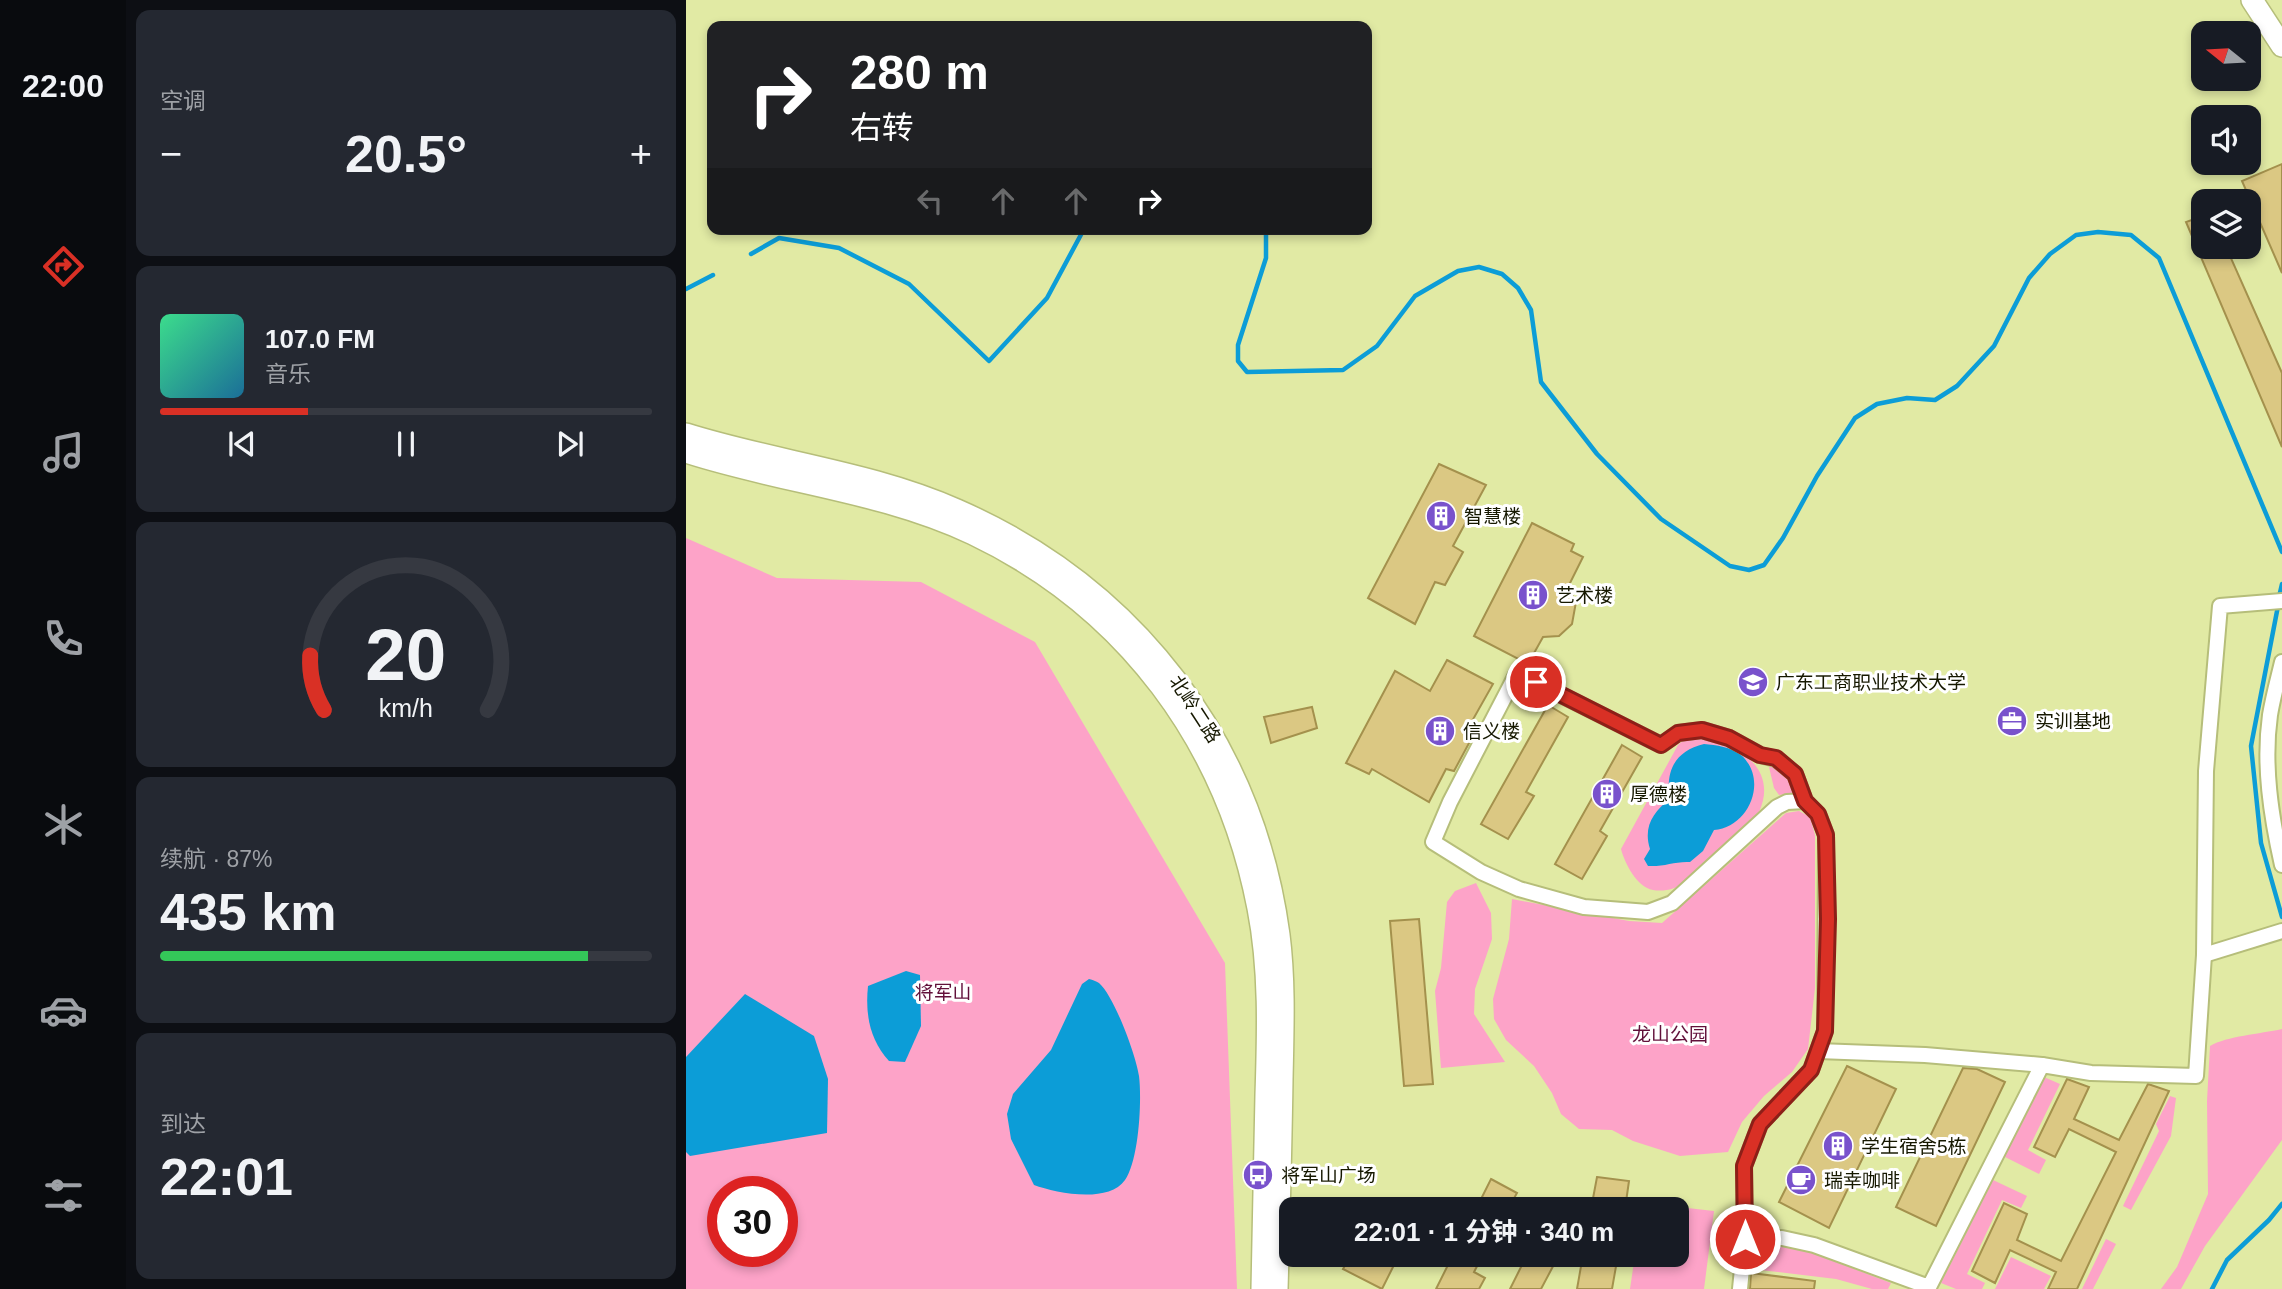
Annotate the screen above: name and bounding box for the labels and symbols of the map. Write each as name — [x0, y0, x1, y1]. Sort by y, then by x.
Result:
north arrow — [2191, 21, 2261, 91]
building icon: 智慧楼 — [1424, 499, 1458, 533]
place label: 智慧楼 — [1464, 506, 1521, 527]
building icon: 艺术楼 — [1516, 578, 1550, 612]
place label: 艺术楼 — [1556, 585, 1613, 606]
pin — [1506, 652, 1566, 712]
school or university icon: 广东工商职业技术大学 — [1736, 665, 1770, 699]
street label: 北岭二路 — [1165, 671, 1225, 747]
place label: 广东工商职业技术大学 — [1776, 672, 1966, 693]
office icon: 实训基地 — [1995, 704, 2029, 738]
place label: 实训基地 — [2035, 711, 2111, 732]
building icon: 信义楼 — [1423, 714, 1457, 748]
place label: 信义楼 — [1463, 721, 1520, 742]
building icon: 厚德楼 — [1590, 777, 1624, 811]
place label: 厚德楼 — [1630, 784, 1687, 805]
park label: 将军山 — [914, 982, 972, 1003]
park label: 龙山公园 — [1632, 1024, 1708, 1045]
building icon: 学生宿舍5栋 — [1821, 1129, 1855, 1163]
place label: 学生宿舍5栋 — [1861, 1136, 1967, 1157]
bus stop icon: 将军山广场 — [1241, 1158, 1275, 1192]
cafe icon: 瑞幸咖啡 — [1784, 1163, 1818, 1197]
place label: 将军山广场 — [1281, 1165, 1376, 1186]
place label: 瑞幸咖啡 — [1824, 1170, 1900, 1191]
speed limit sign: 30 — [707, 1176, 798, 1267]
position arrow — [1708, 1202, 1782, 1276]

